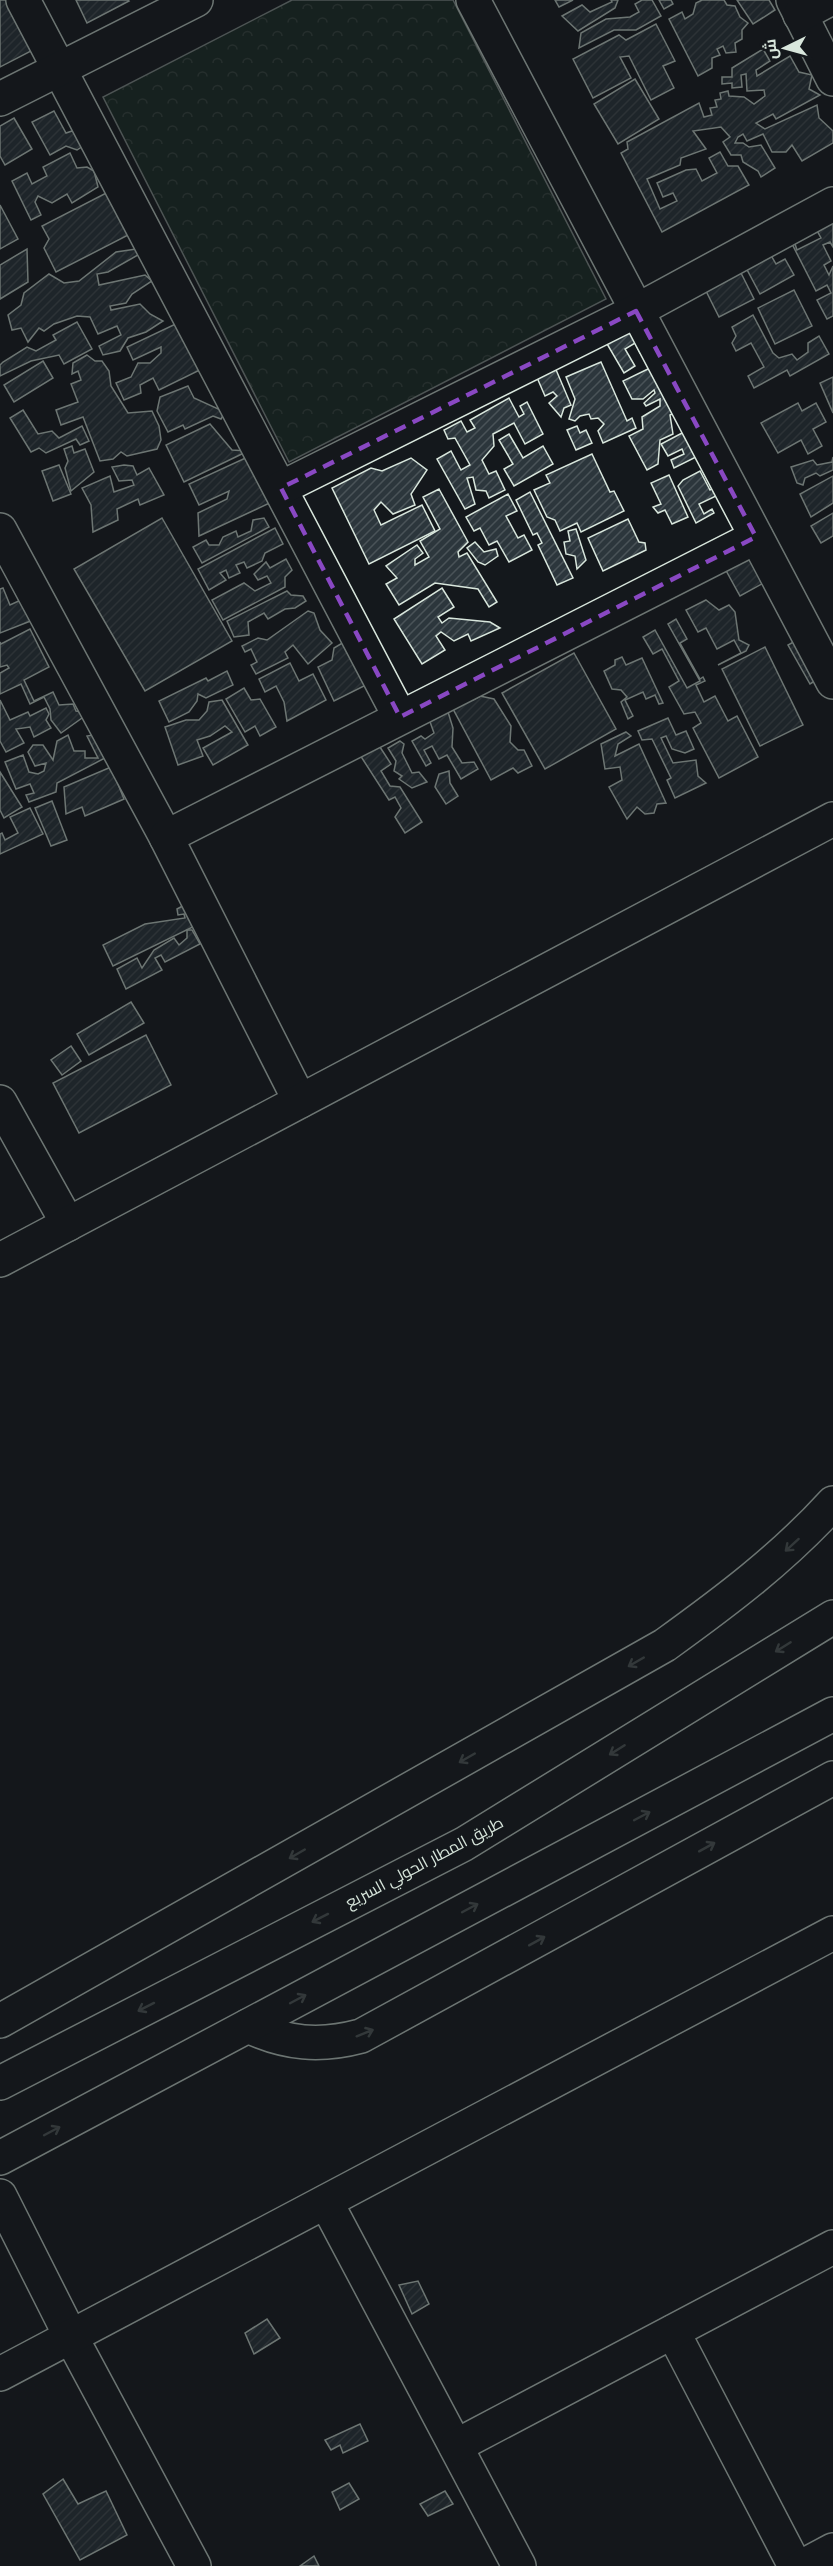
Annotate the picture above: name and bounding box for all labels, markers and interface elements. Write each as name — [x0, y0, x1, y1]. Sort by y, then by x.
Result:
north arrow — [755, 18, 815, 78]
text: ش — [758, 38, 782, 60]
one-way arrow — [785, 1538, 800, 1552]
one-way arrow — [775, 1642, 792, 1654]
one-way arrow — [628, 1656, 645, 1668]
one-way arrow — [609, 1744, 626, 1756]
one-way arrow — [459, 1752, 476, 1764]
one-way arrow — [633, 1810, 650, 1822]
street label: طريق المطار الحولي السريع — [341, 1811, 508, 1916]
one-way arrow — [698, 1841, 716, 1852]
one-way arrow — [289, 1848, 306, 1860]
one-way arrow — [461, 1902, 478, 1914]
one-way arrow — [311, 1913, 329, 1924]
one-way arrow — [527, 1935, 545, 1946]
one-way arrow — [288, 1993, 306, 2005]
one-way arrow — [138, 2002, 156, 2014]
one-way arrow — [355, 2027, 374, 2038]
one-way arrow — [42, 2125, 60, 2136]

